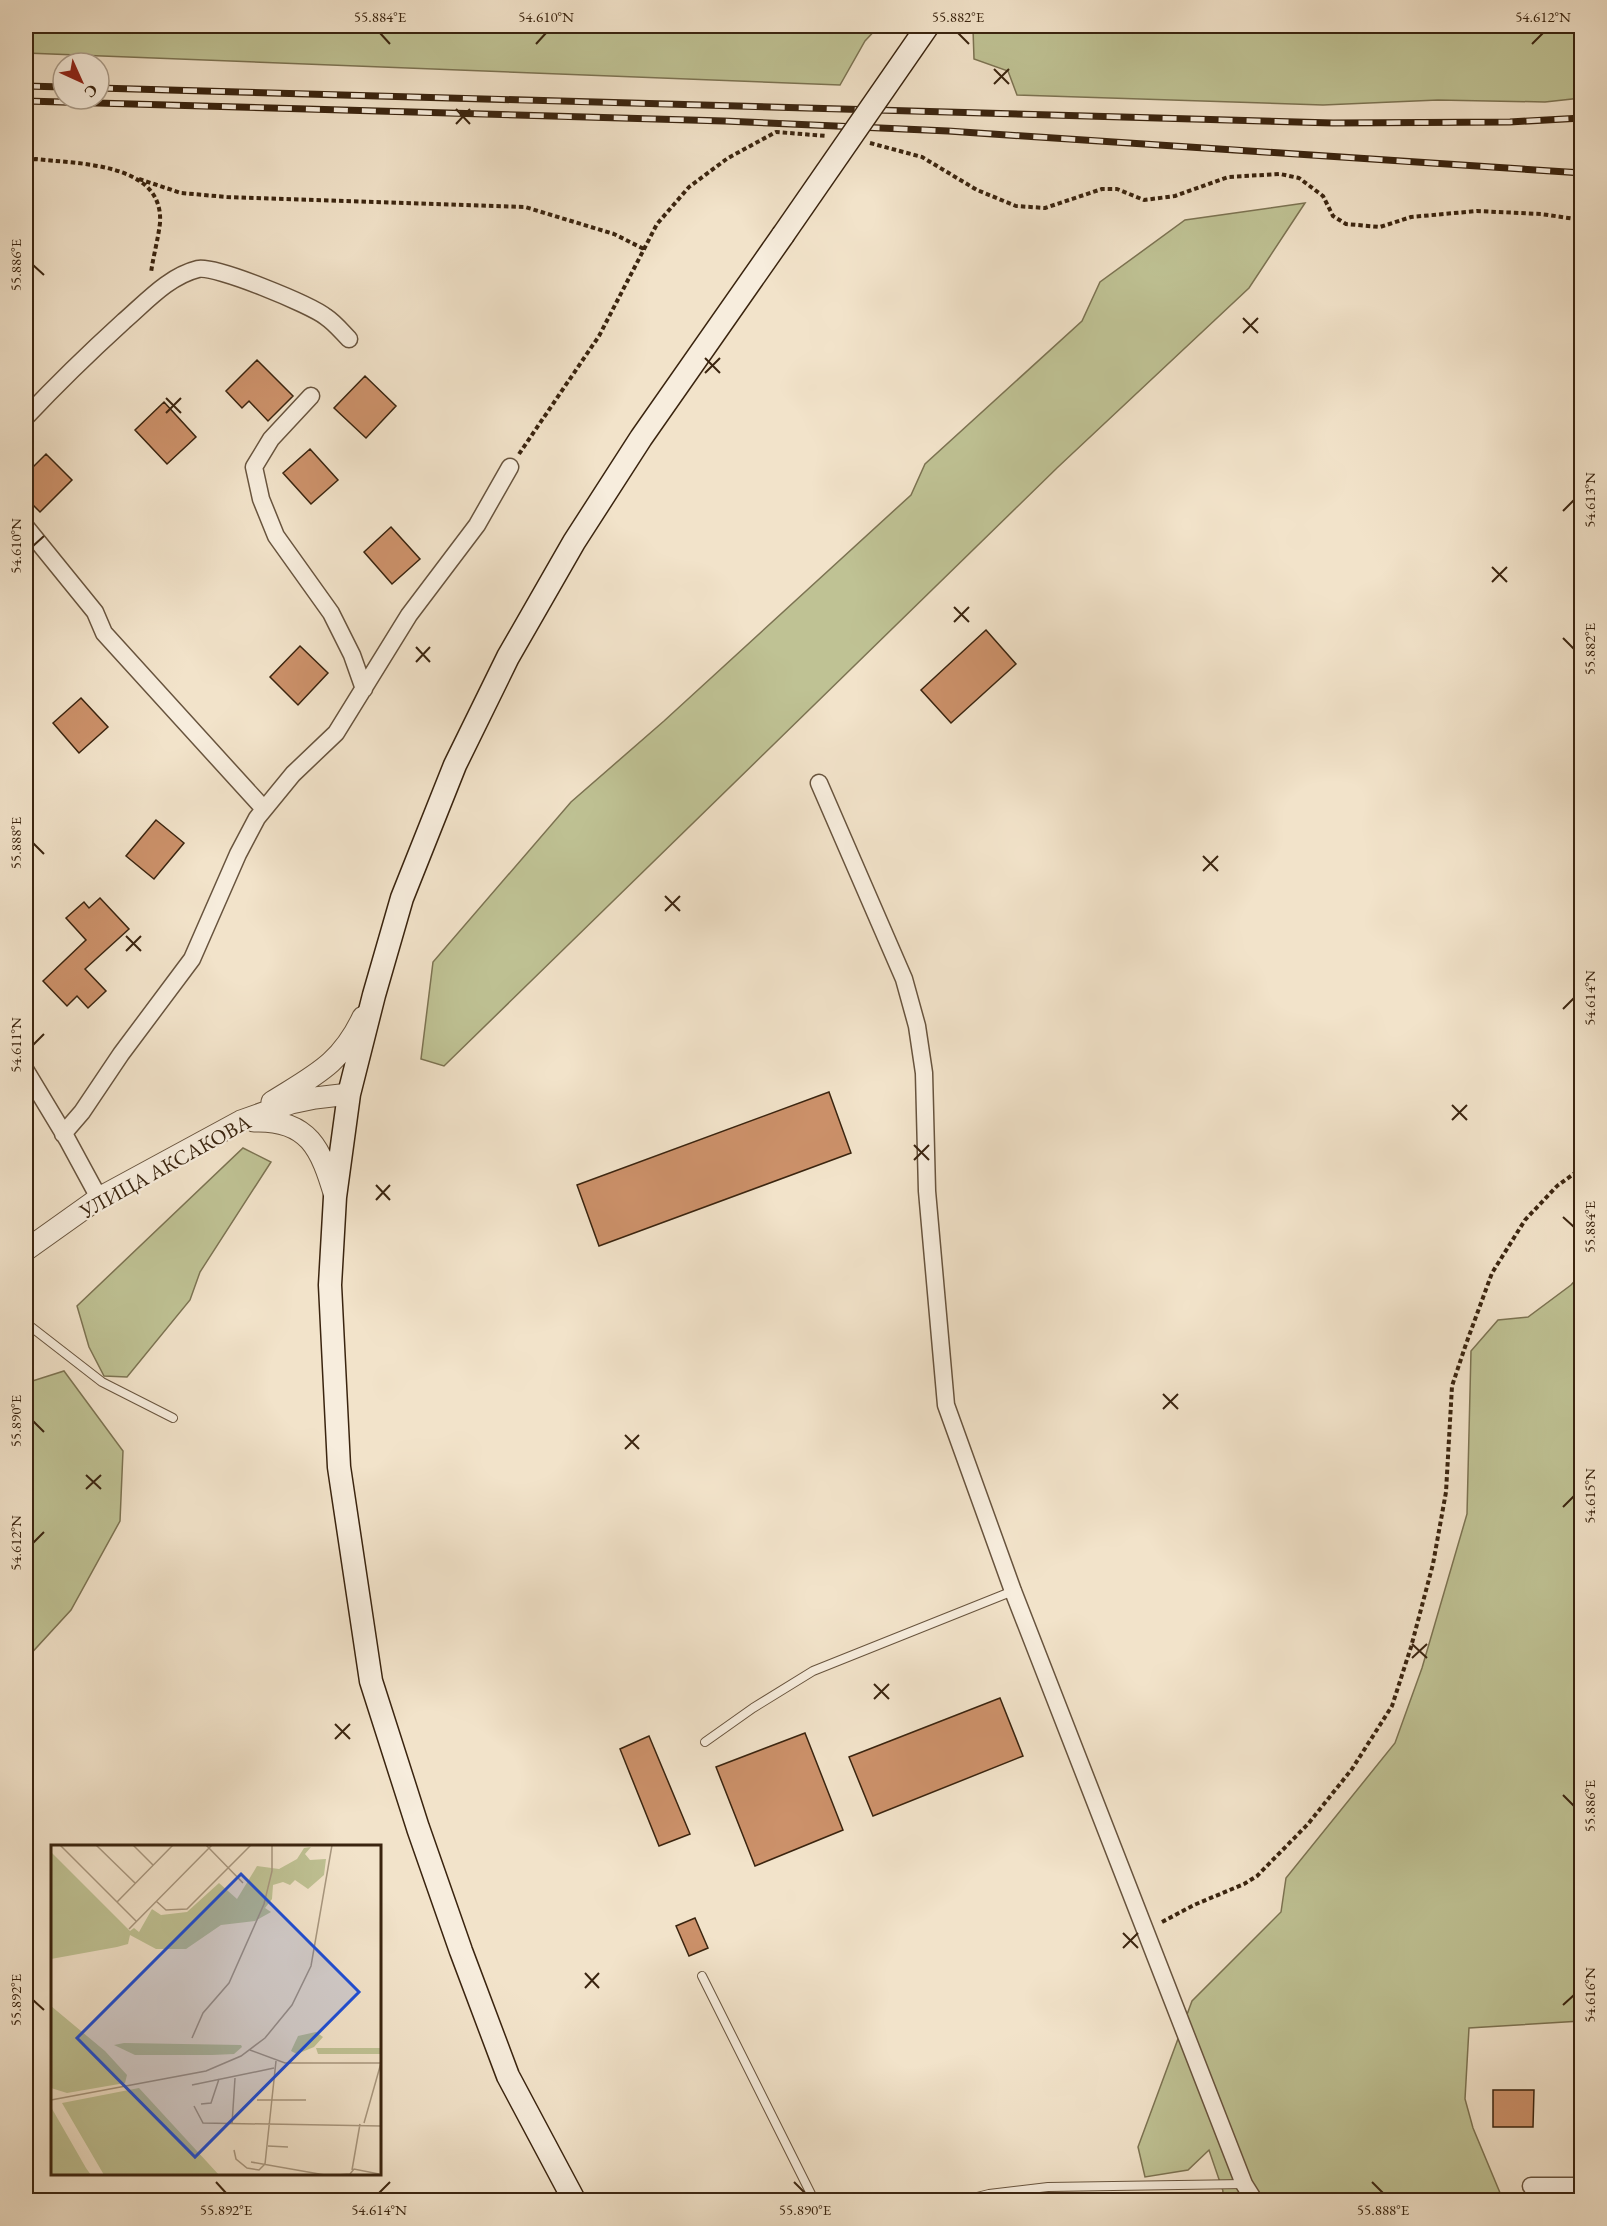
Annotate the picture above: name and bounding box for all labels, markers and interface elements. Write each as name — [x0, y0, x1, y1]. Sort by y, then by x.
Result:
text: 55.884°E — [354, 7, 407, 26]
text: 54.610°N — [518, 7, 574, 26]
text: 55.882°E — [932, 7, 985, 26]
text: 54.612°N — [1515, 7, 1571, 26]
north arrow — [51, 51, 111, 111]
text: С — [80, 80, 103, 103]
text: 55.886°E — [6, 238, 25, 291]
text: 54.613°N — [1580, 472, 1599, 528]
text: 54.610°N — [6, 518, 25, 574]
text: 55.882°E — [1580, 622, 1599, 675]
text: 55.888°E — [6, 816, 25, 869]
text: 54.614°N — [1580, 970, 1599, 1026]
text: 54.611°N — [6, 1017, 25, 1073]
street label: УЛИЦА АКСАКОВА — [74, 1108, 256, 1225]
text: 55.884°E — [1580, 1200, 1599, 1253]
text: 55.890°E — [6, 1394, 25, 1447]
text: 54.615°N — [1580, 1468, 1599, 1524]
text: 54.612°N — [6, 1515, 25, 1571]
text: 55.886°E — [1580, 1779, 1599, 1832]
inset map — [51, 1845, 381, 2175]
text: 54.616°N — [1580, 1967, 1599, 2023]
text: 55.892°E — [6, 1973, 25, 2026]
text: 55.892°E — [200, 2200, 253, 2219]
text: 54.614°N — [351, 2200, 407, 2219]
text: 55.890°E — [779, 2200, 832, 2219]
text: 55.888°E — [1357, 2200, 1410, 2219]

